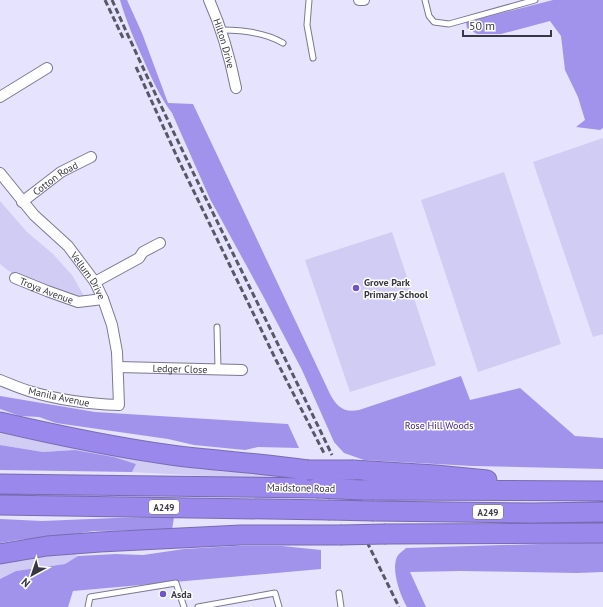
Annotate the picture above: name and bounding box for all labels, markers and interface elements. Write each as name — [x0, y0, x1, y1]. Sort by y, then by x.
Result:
scale bar — [463, 12, 551, 38]
street label: Hilton Drive — [211, 16, 238, 70]
text: 50 m — [469, 18, 495, 33]
street label: Cotton Road — [30, 158, 80, 198]
street label: Vellum Drive — [67, 248, 109, 301]
street label: Troya Avenue — [18, 274, 75, 306]
place label: Grove Park Primary School — [364, 276, 428, 301]
marker: Grove Park Primary School — [351, 283, 361, 293]
street label: Ledger Close — [152, 361, 208, 376]
street label: Manila Avenue — [27, 384, 91, 410]
park label: Rose Hill Woods — [405, 419, 473, 432]
street label: Maidstone Road — [267, 481, 335, 495]
road number: A249 — [149, 500, 179, 514]
road number: A249 — [473, 505, 503, 519]
north arrow — [12, 555, 52, 595]
text: N — [18, 575, 33, 590]
place label: Asda — [171, 588, 192, 601]
marker: Asda — [158, 589, 168, 599]

